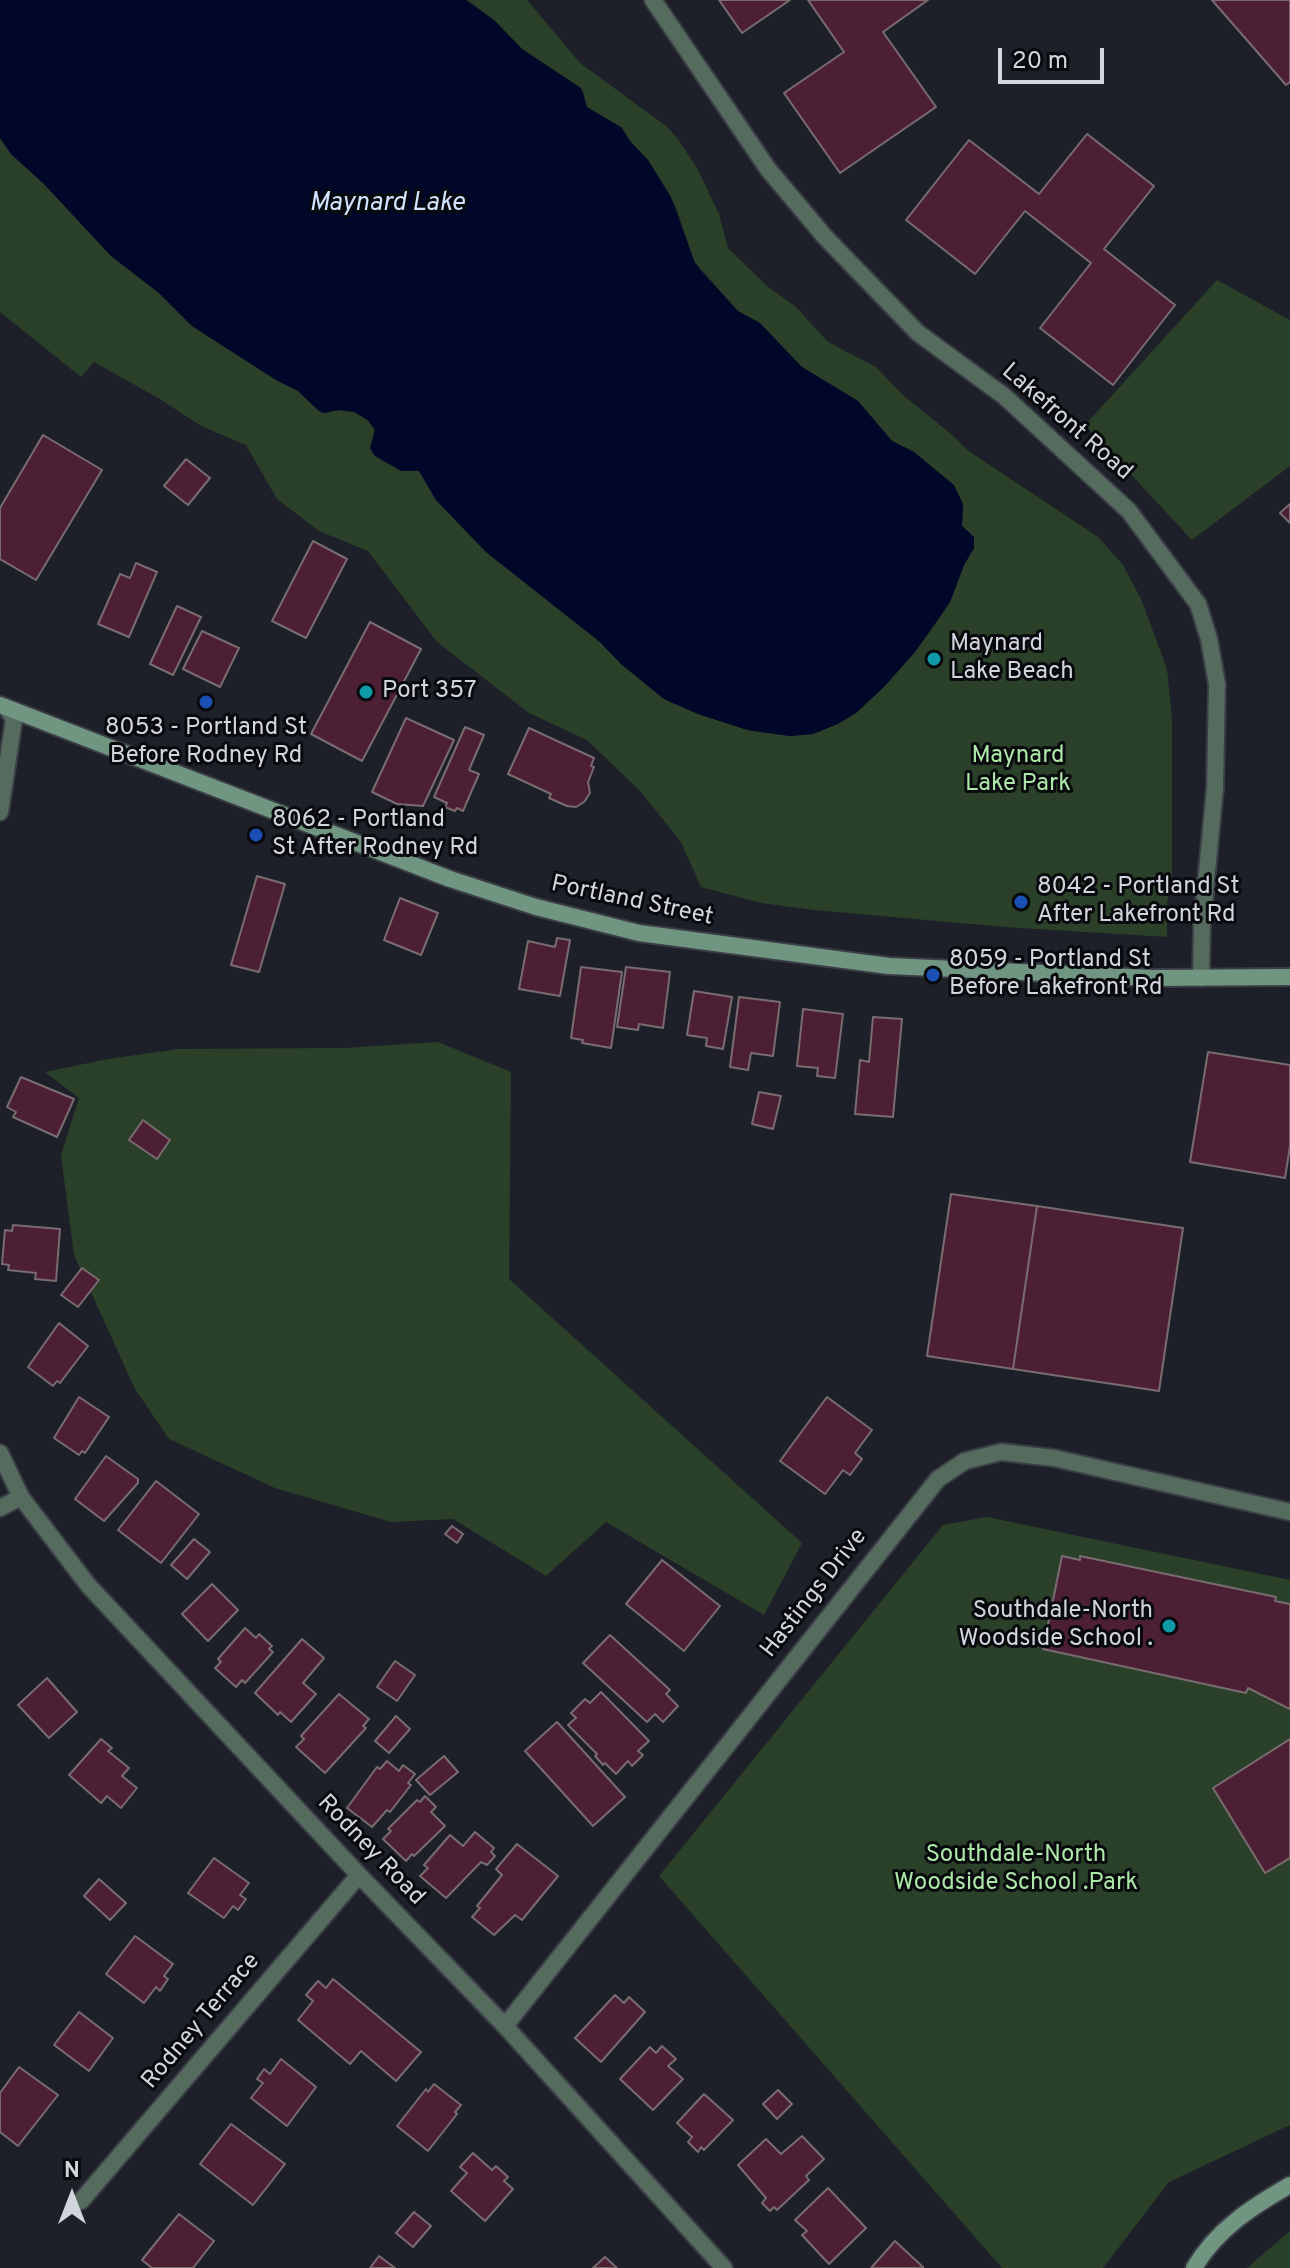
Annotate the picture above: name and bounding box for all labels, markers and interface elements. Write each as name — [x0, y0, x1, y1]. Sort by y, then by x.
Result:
scale bar — [1002, 32, 1108, 82]
text: 20 m — [1012, 47, 1068, 77]
water label: Maynard Lake — [309, 189, 465, 221]
street label: Lakefront Road — [995, 358, 1137, 488]
place label: Maynard Lake Beach — [950, 631, 1074, 687]
marker: Maynard Lake Beach — [925, 650, 943, 668]
place label: Port 357 — [382, 678, 477, 706]
marker: Port 357 — [357, 683, 375, 701]
marker: 8053 - Portland St Before Rodney Rd — [197, 693, 215, 711]
place label: 8053 - Portland St Before Rodney Rd — [105, 715, 307, 771]
park label: Maynard Lake Park — [965, 743, 1071, 799]
place label: 8062 - Portland St After Rodney Rd — [272, 807, 478, 863]
marker: 8062 - Portland St After Rodney Rd — [247, 826, 265, 844]
street label: Portland Street — [548, 871, 716, 933]
place label: 8042 - Portland St After Lakefront Rd — [1037, 874, 1239, 930]
marker: 8042 - Portland St After Lakefront Rd — [1012, 893, 1030, 911]
place label: 8059 - Portland St Before Lakefront Rd — [949, 947, 1163, 1003]
marker: 8059 - Portland St Before Lakefront Rd — [924, 966, 942, 984]
street label: Hastings Drive — [756, 1524, 874, 1664]
place label: Southdale-North Woodside School . — [959, 1598, 1153, 1654]
marker: Southdale-North Woodside School . — [1160, 1617, 1178, 1635]
street label: Rodney Road — [310, 1790, 430, 1912]
park label: Southdale-North Woodside School .Park — [894, 1842, 1138, 1898]
street label: Rodney Terrace — [137, 1948, 267, 2096]
north arrow — [32, 2156, 112, 2236]
text: N — [64, 2158, 80, 2185]

